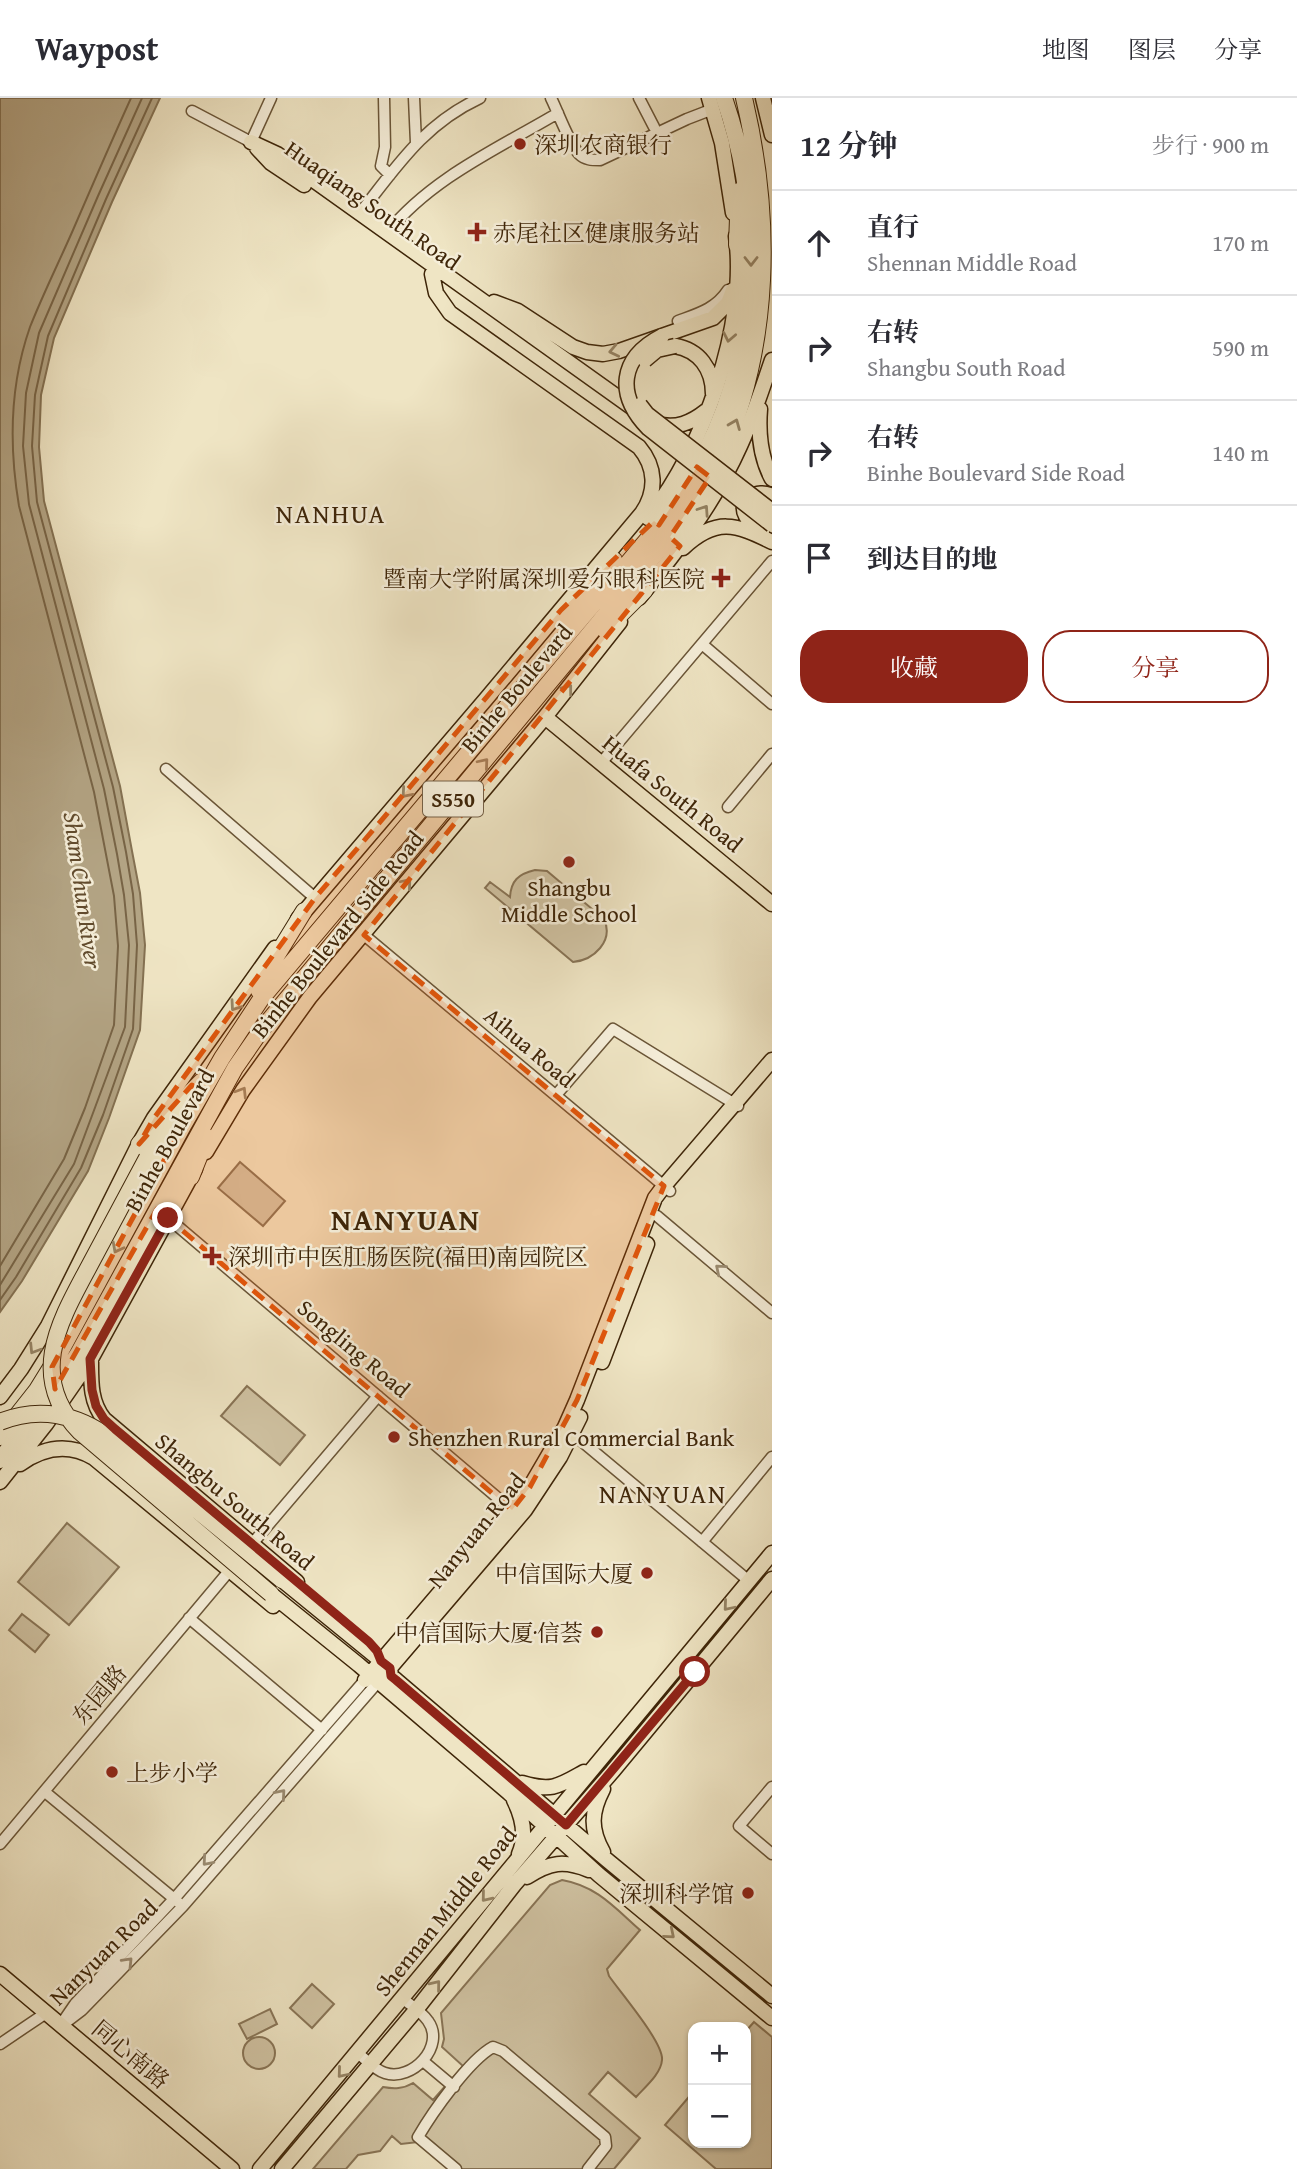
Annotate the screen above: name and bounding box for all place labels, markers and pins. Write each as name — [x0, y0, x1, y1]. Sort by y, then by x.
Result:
place label: 深圳农商银行 — [534, 128, 672, 161]
marker: 深圳农商银行 — [512, 136, 528, 152]
place label: 赤尾社区健康服务站 — [493, 216, 700, 249]
marker: 赤尾社区健康服务站 — [467, 222, 487, 242]
place label: 暨南大学附属深圳爱尔眼科医院 — [383, 562, 705, 595]
marker: 暨南大学附属深圳爱尔眼科医院 — [711, 568, 731, 588]
marker: Shangbu Middle School — [561, 854, 577, 870]
place label: Shangbu Middle School — [501, 871, 637, 930]
place label: 深圳市中医肛肠医院(福田)南园院区 — [228, 1240, 588, 1273]
marker: 深圳市中医肛肠医院(福田)南园院区 — [202, 1246, 222, 1266]
place label: Shenzhen Rural Commercial Bank — [408, 1421, 735, 1454]
marker: Shenzhen Rural Commercial Bank — [386, 1429, 402, 1445]
place label: 中信国际大厦 — [495, 1557, 633, 1590]
marker: 中信国际大厦 — [639, 1565, 655, 1581]
place label: 中信国际大厦·信荟 — [395, 1616, 583, 1649]
marker: 中信国际大厦·信荟 — [589, 1624, 605, 1640]
place label: 上步小学 — [126, 1756, 218, 1789]
marker: 上步小学 — [104, 1764, 120, 1780]
place label: 深圳科学馆 — [619, 1877, 734, 1910]
marker: 深圳科学馆 — [740, 1885, 756, 1901]

